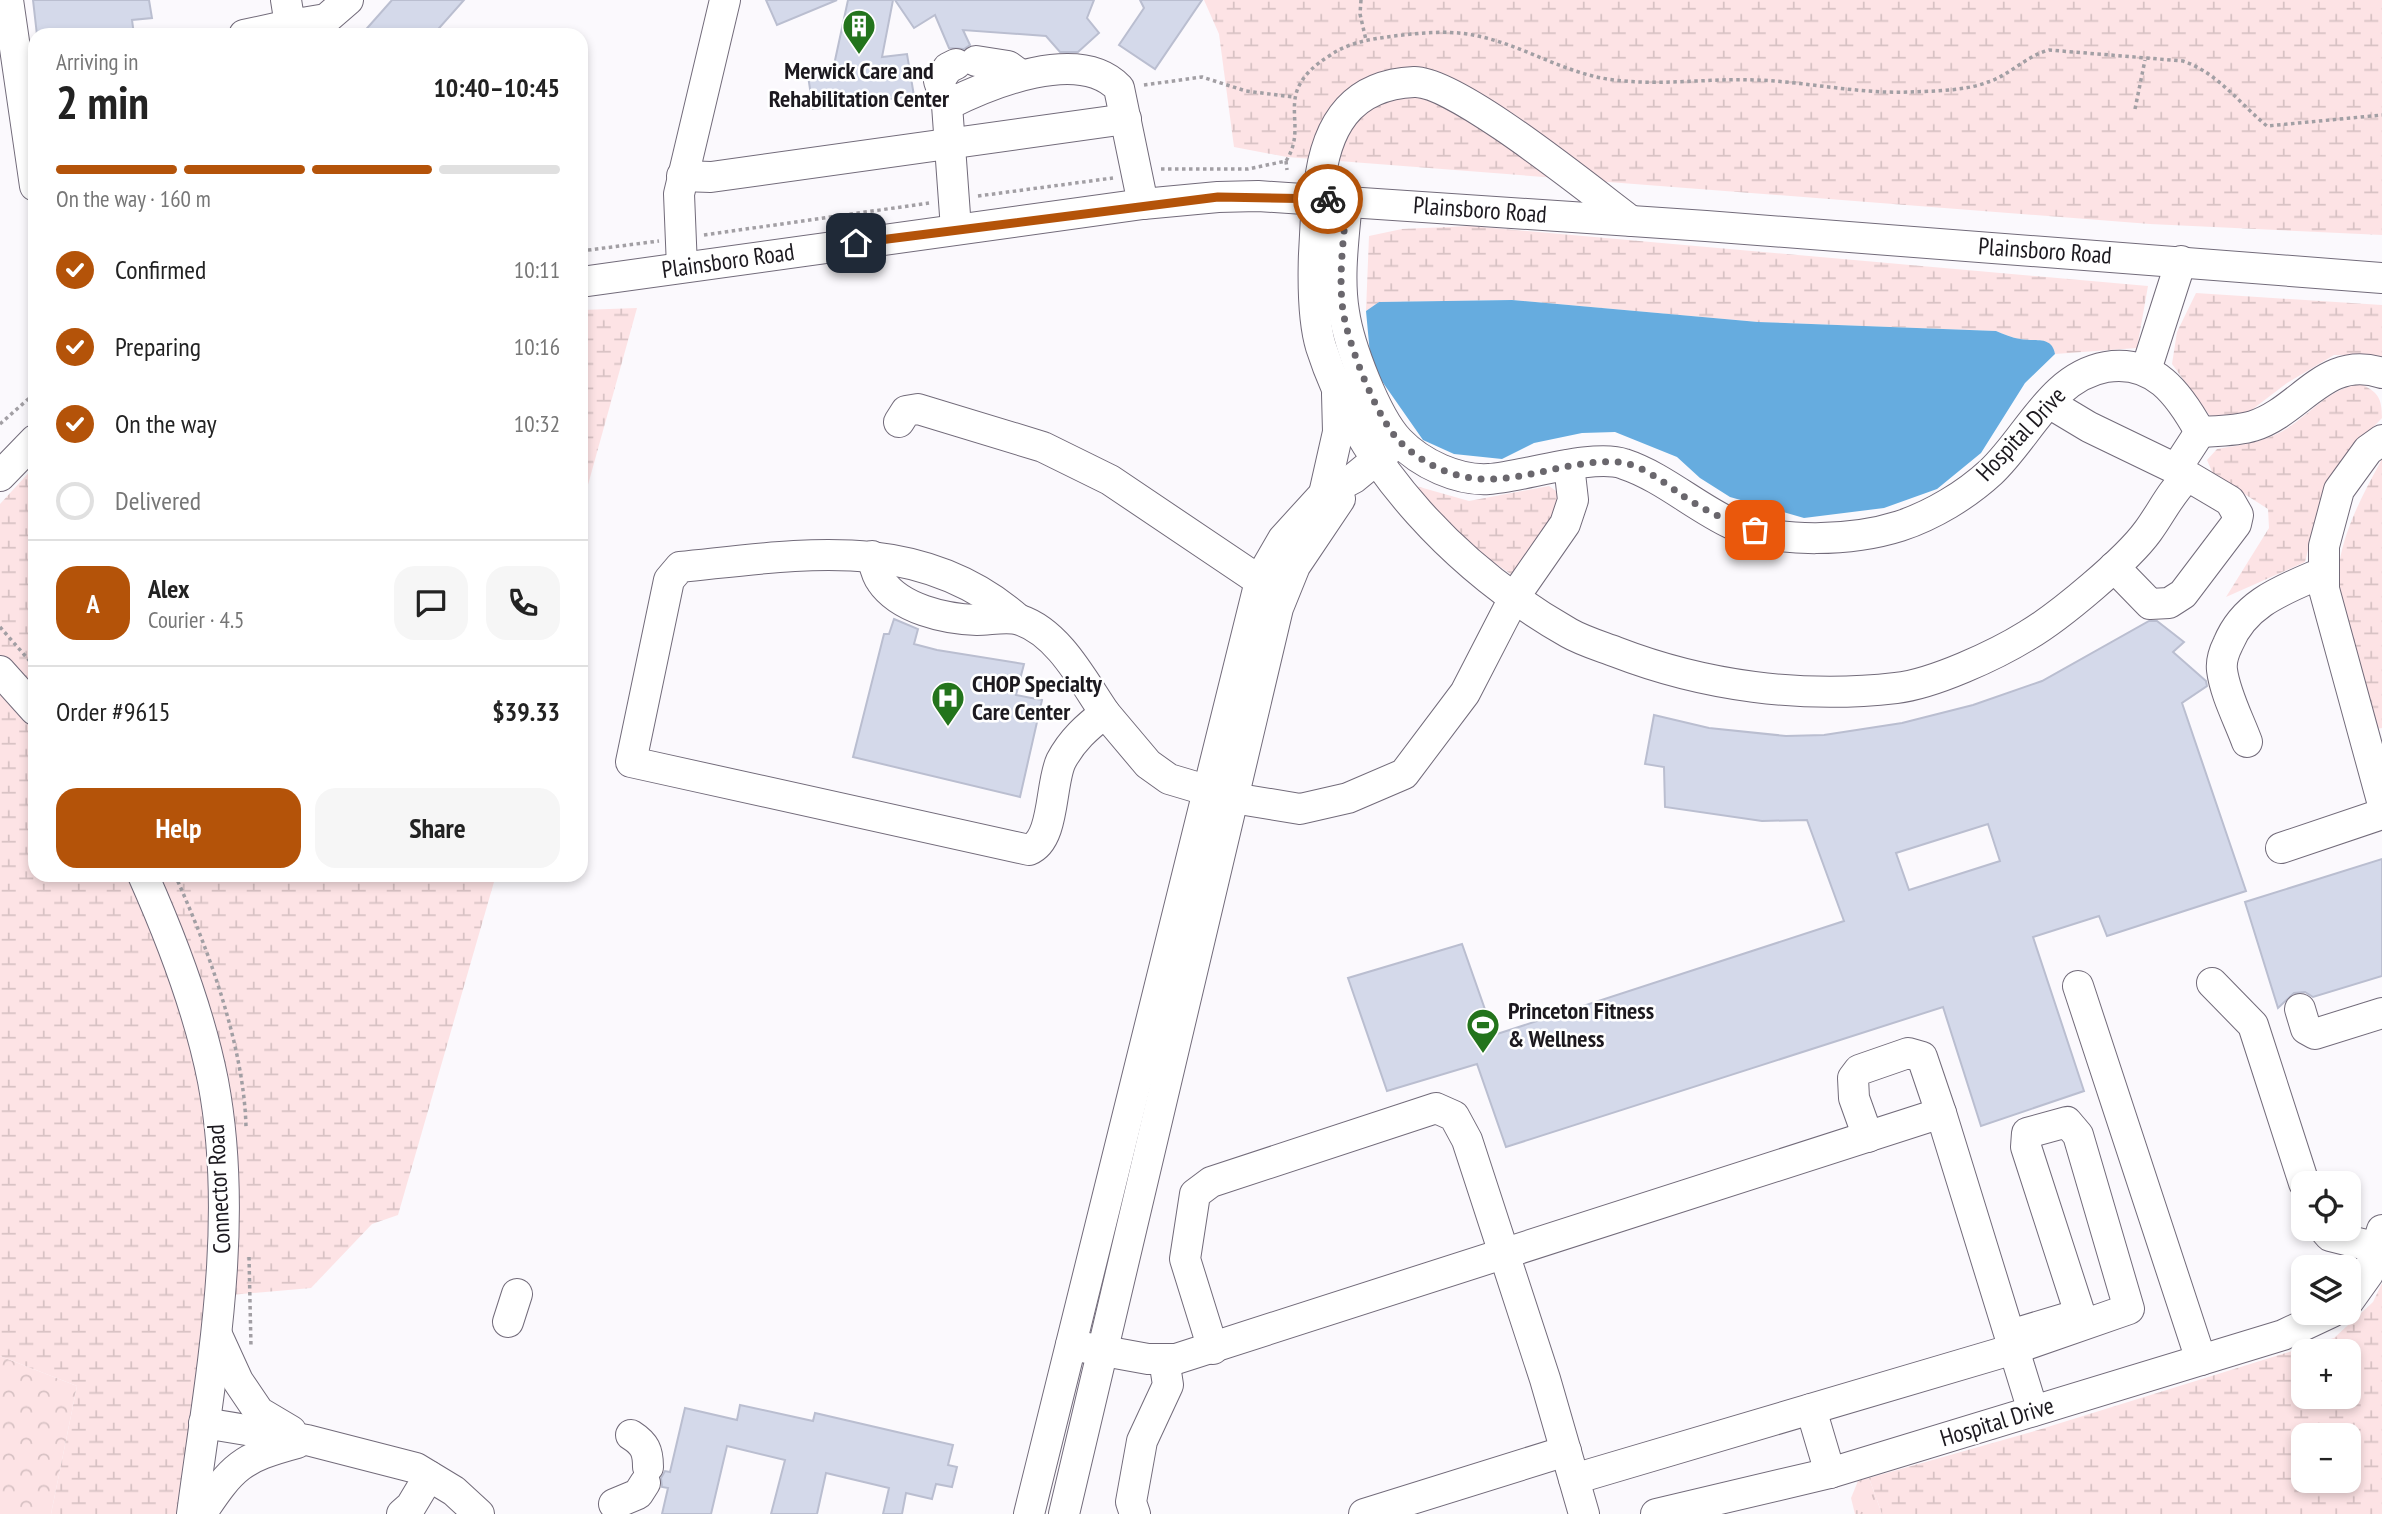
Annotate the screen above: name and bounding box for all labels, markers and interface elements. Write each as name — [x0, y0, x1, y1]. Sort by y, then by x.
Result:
building icon: Merwick Care and Rehabilitation Center — [840, 7, 878, 56]
text: Arriving in — [56, 47, 138, 76]
place label: Merwick Care and Rehabilitation Center — [769, 55, 950, 114]
text: 10:40–10:45 — [433, 71, 560, 104]
text: 2 min — [56, 72, 149, 132]
courier — [1293, 164, 1363, 234]
icon: bike — [1309, 180, 1347, 218]
text: On the way · 160 m — [56, 184, 211, 213]
street label: Plainsboro Road — [1412, 189, 1548, 230]
pin — [826, 213, 886, 273]
icon: home — [837, 224, 875, 262]
street label: Plainsboro Road — [1977, 230, 2113, 271]
street label: Plainsboro Road — [660, 236, 796, 285]
icon: check — [56, 251, 94, 289]
text: Confirmed — [115, 253, 206, 286]
text: 10:11 — [514, 255, 560, 284]
icon: check — [56, 328, 94, 366]
text: Preparing — [115, 330, 201, 363]
text: 10:16 — [514, 332, 560, 361]
street label: Hospital Drive — [1969, 380, 2072, 487]
icon: check — [56, 405, 94, 443]
text: On the way — [115, 407, 217, 440]
text: 10:32 — [514, 409, 560, 438]
text: Delivered — [115, 484, 201, 517]
pin — [1725, 500, 1785, 560]
icon: bag — [1736, 511, 1774, 549]
button: chat — [394, 566, 468, 640]
button: phone — [486, 566, 560, 640]
text: Alex — [148, 572, 189, 605]
text: A — [86, 587, 100, 620]
text: Courier · 4.5 — [148, 605, 244, 634]
place label: CHOP Specialty Care Center — [972, 668, 1102, 727]
hospital icon: CHOP Specialty Care Center — [929, 679, 967, 728]
text: Order #9615 — [56, 695, 171, 728]
text: $39.33 — [492, 695, 560, 728]
button: Help — [56, 788, 301, 868]
button: Share — [315, 788, 560, 868]
place label: Princeton Fitness & Wellness — [1508, 995, 1654, 1054]
sports icon: Princeton Fitness & Wellness — [1464, 1006, 1502, 1055]
street label: Connector Road — [200, 1124, 237, 1254]
map controls — [2291, 1171, 2361, 1493]
button: locate — [2291, 1171, 2361, 1241]
button: layers — [2291, 1255, 2361, 1325]
button: + — [2291, 1339, 2361, 1409]
street label: Hospital Drive — [1936, 1390, 2058, 1454]
button: − — [2291, 1423, 2361, 1493]

